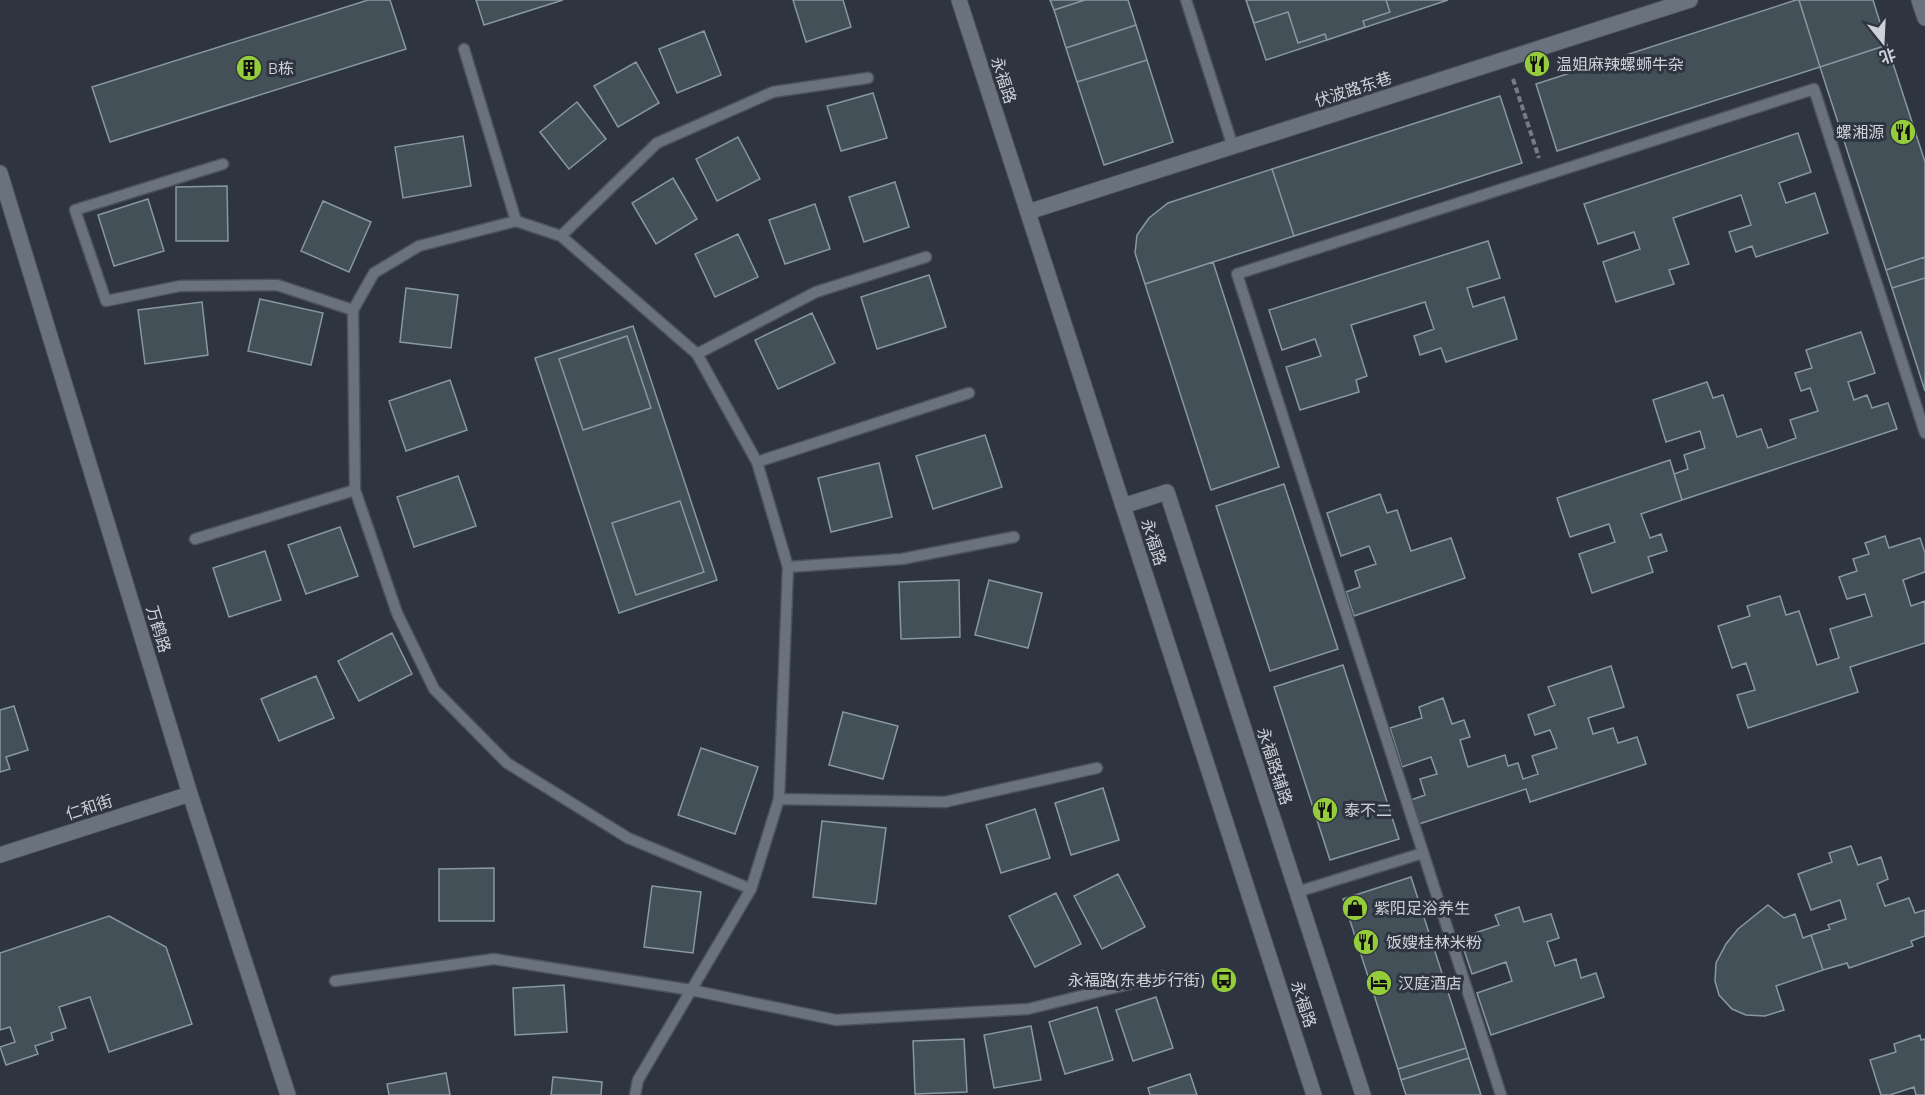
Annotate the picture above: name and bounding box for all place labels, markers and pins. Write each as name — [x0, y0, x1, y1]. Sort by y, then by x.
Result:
restaurant icon: 温姐麻辣螺蛳牛杂 — [1522, 49, 1552, 79]
building icon: B栋 — [234, 53, 264, 83]
place label: 温姐麻辣螺蛳牛杂 — [1556, 54, 1684, 73]
place label: B栋 — [268, 58, 294, 77]
restaurant icon: 螺湘源 — [1888, 117, 1918, 147]
place label: 螺湘源 — [1836, 122, 1884, 141]
restaurant icon: 泰不二 — [1310, 795, 1340, 825]
place label: 泰不二 — [1344, 800, 1392, 819]
shop icon: 紫阳足浴养生 — [1340, 893, 1370, 923]
place label: 紫阳足浴养生 — [1374, 898, 1470, 917]
restaurant icon: 饭嫂桂林米粉 — [1351, 927, 1381, 957]
place label: 饭嫂桂林米粉 — [1386, 932, 1482, 951]
bus stop icon: 永福路(东巷步行街) — [1209, 965, 1239, 995]
hotel icon: 汉庭酒店 — [1364, 968, 1394, 998]
place label: 永福路(东巷步行街) — [1068, 970, 1205, 989]
place label: 汉庭酒店 — [1398, 973, 1462, 992]

